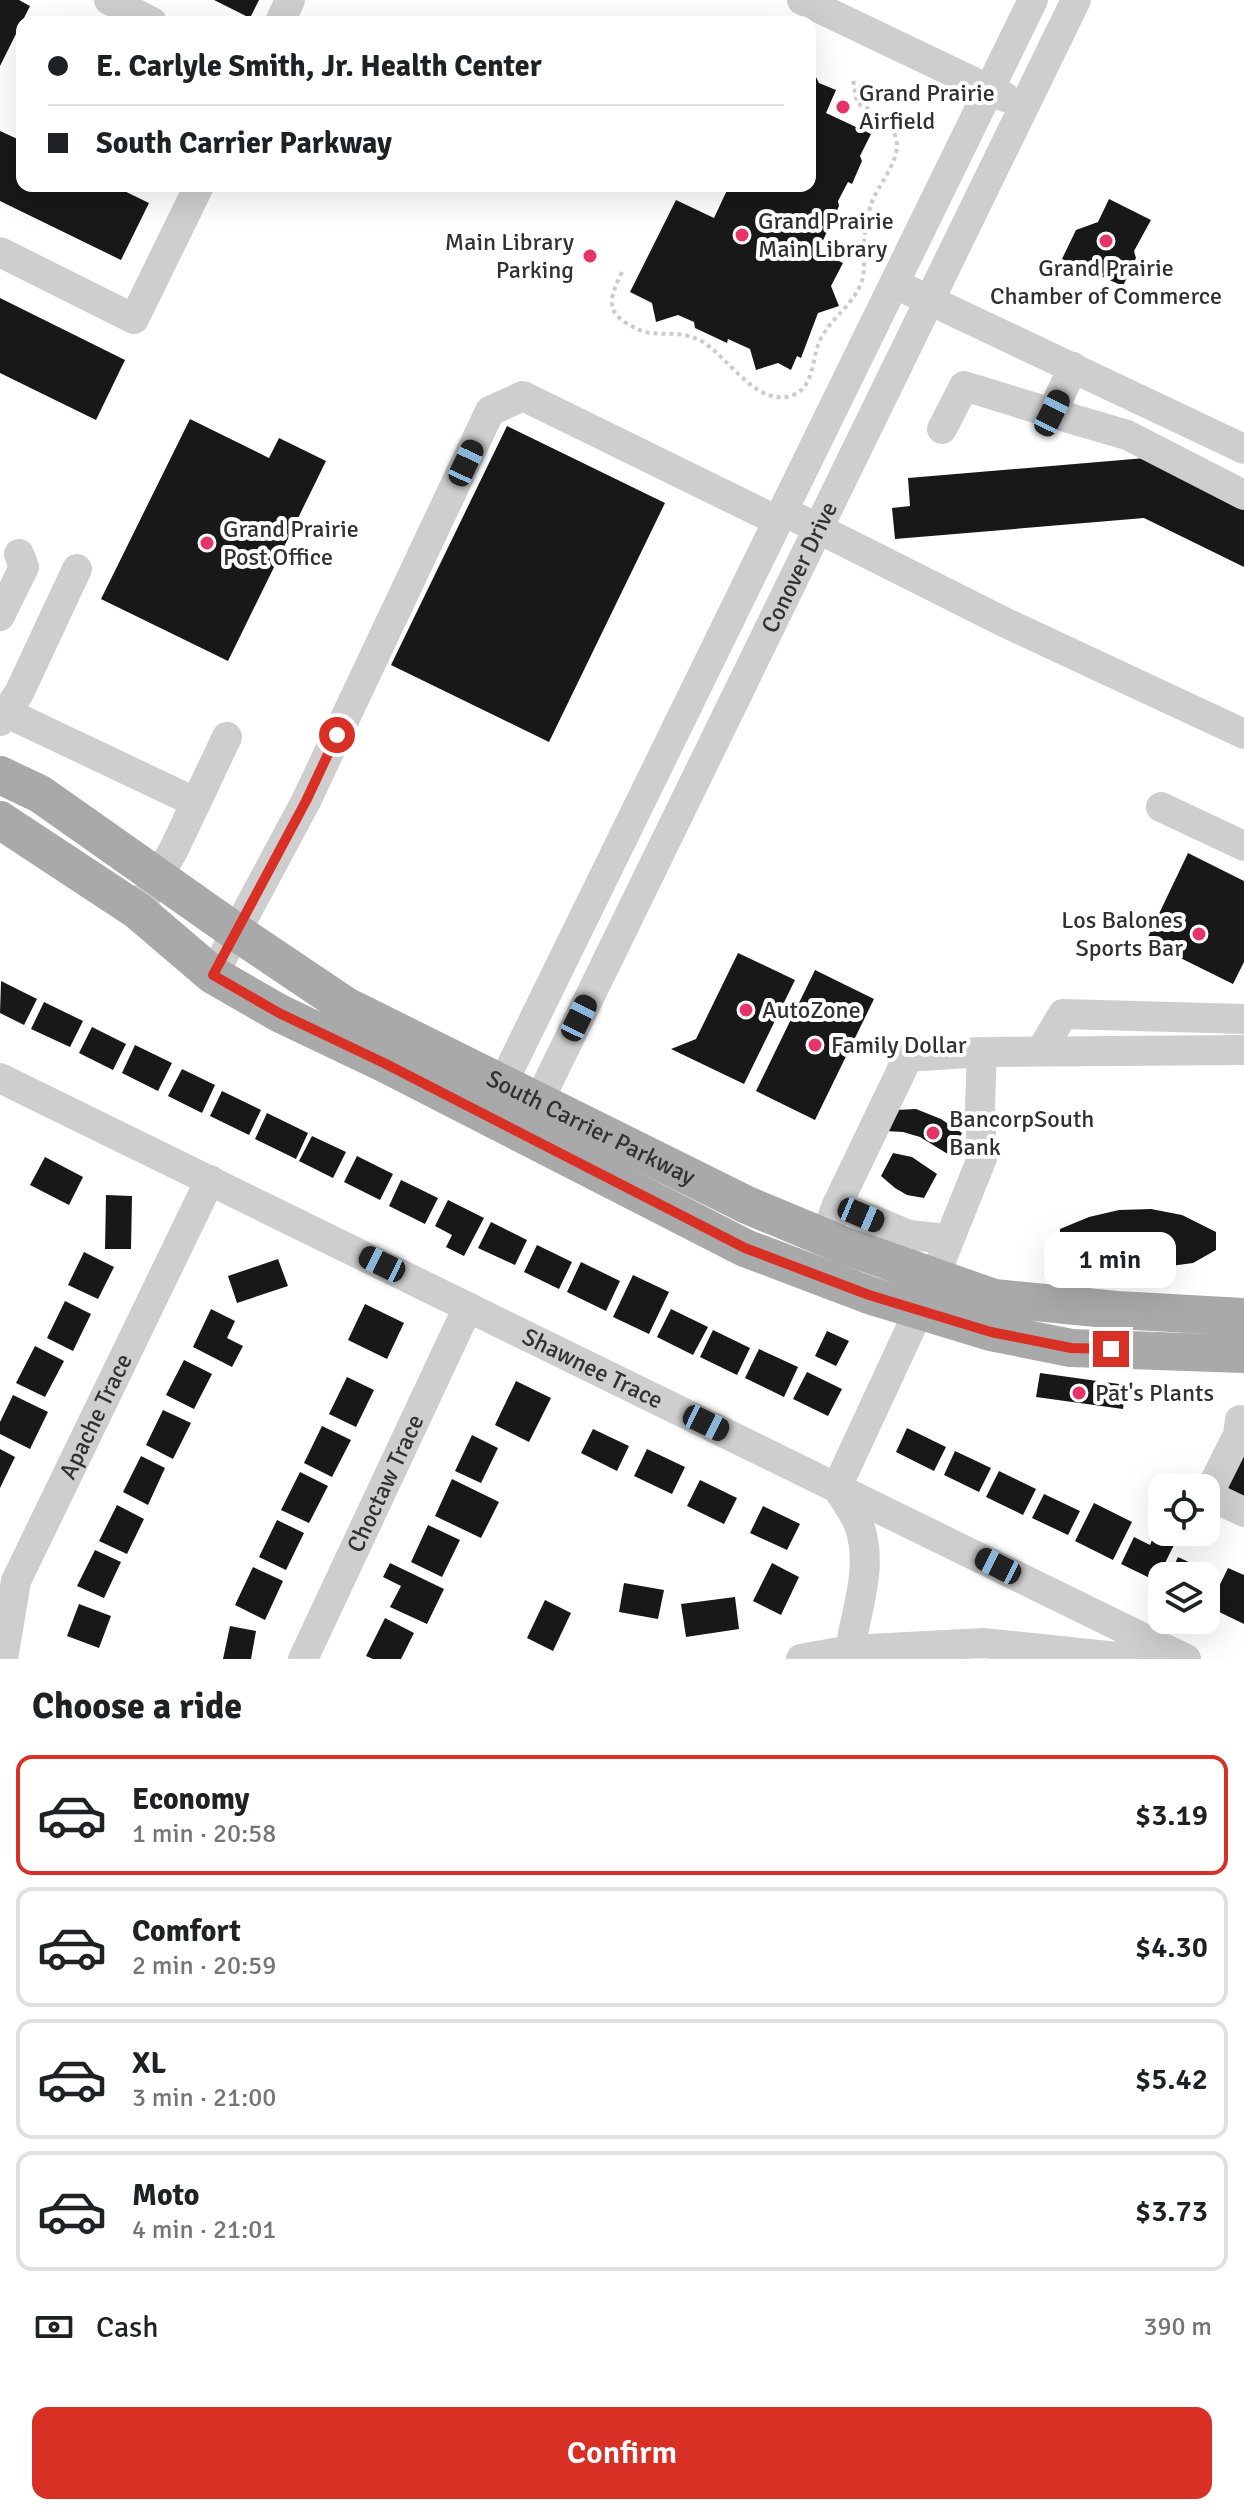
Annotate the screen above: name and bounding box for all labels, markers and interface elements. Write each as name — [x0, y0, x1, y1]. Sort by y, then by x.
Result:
text: E. Carlyle Smith, Jr. Health Center — [96, 48, 542, 85]
place label: Grand Prairie Airfield — [859, 78, 995, 136]
marker: Grand Prairie Airfield — [834, 98, 852, 116]
text: South Carrier Parkway — [96, 125, 392, 162]
place label: Grand Prairie Main Library — [758, 206, 894, 264]
marker: Grand Prairie Main Library — [733, 226, 751, 244]
place label: Main Library Parking — [445, 227, 574, 285]
marker: Grand Prairie Chamber of Commerce — [1097, 232, 1115, 250]
marker: Main Library Parking — [581, 247, 599, 265]
place label: Grand Prairie Chamber of Commerce — [990, 253, 1222, 311]
car — [1031, 386, 1073, 440]
car — [445, 436, 487, 490]
street label: Conover Drive — [755, 497, 844, 638]
place label: Grand Prairie Post Office — [223, 514, 359, 572]
marker: Grand Prairie Post Office — [198, 534, 216, 552]
route start — [319, 717, 355, 753]
place label: Los Balones Sports Bar — [1061, 905, 1183, 963]
marker: Los Balones Sports Bar — [1190, 925, 1208, 943]
car — [558, 991, 600, 1045]
place label: AutoZone — [762, 995, 861, 1025]
marker: AutoZone — [737, 1001, 755, 1019]
place label: Family Dollar — [831, 1030, 967, 1060]
marker: Family Dollar — [806, 1036, 824, 1054]
street label: South Carrier Parkway — [482, 1063, 700, 1192]
place label: BancorpSouth Bank — [949, 1104, 1094, 1162]
marker: BancorpSouth Bank — [924, 1124, 942, 1142]
car — [834, 1195, 888, 1235]
callout: 1 min — [1045, 1233, 1177, 1289]
car — [355, 1243, 409, 1285]
text: 1 min — [1079, 1244, 1141, 1276]
street label: Shawnee Trace — [518, 1321, 668, 1415]
route end — [1093, 1331, 1129, 1367]
street label: Apache Trace — [53, 1349, 139, 1484]
place label: Pat's Plants — [1095, 1378, 1214, 1408]
marker: Pat's Plants — [1070, 1384, 1088, 1402]
car — [679, 1402, 733, 1444]
street label: Choctaw Trace — [340, 1410, 431, 1557]
map controls — [1148, 1474, 1220, 1634]
button: locate — [1148, 1474, 1220, 1546]
car — [971, 1544, 1025, 1588]
button: layers — [1148, 1562, 1220, 1634]
text: Choose a ride — [32, 1684, 242, 1729]
icon: car — [36, 1779, 108, 1851]
text: Economy — [132, 1781, 249, 1818]
text: $3.19 — [1135, 1797, 1208, 1834]
text: 1 min · 20:58 — [132, 1818, 276, 1850]
icon: car — [36, 1911, 108, 1983]
text: Comfort — [132, 1913, 241, 1950]
text: $4.30 — [1135, 1929, 1208, 1966]
text: 2 min · 20:59 — [132, 1950, 276, 1982]
icon: car — [36, 2043, 108, 2115]
text: XL — [132, 2045, 166, 2082]
text: $5.42 — [1135, 2061, 1208, 2098]
text: 3 min · 21:00 — [132, 2082, 276, 2114]
icon: car — [36, 2175, 108, 2247]
text: Moto — [132, 2177, 199, 2214]
text: $3.73 — [1135, 2193, 1208, 2230]
text: 4 min · 21:01 — [132, 2214, 276, 2246]
icon: cash — [32, 2305, 76, 2349]
text: Cash — [96, 2309, 159, 2346]
text: 390 m — [1143, 2311, 1212, 2343]
button: Confirm — [32, 2407, 1212, 2499]

